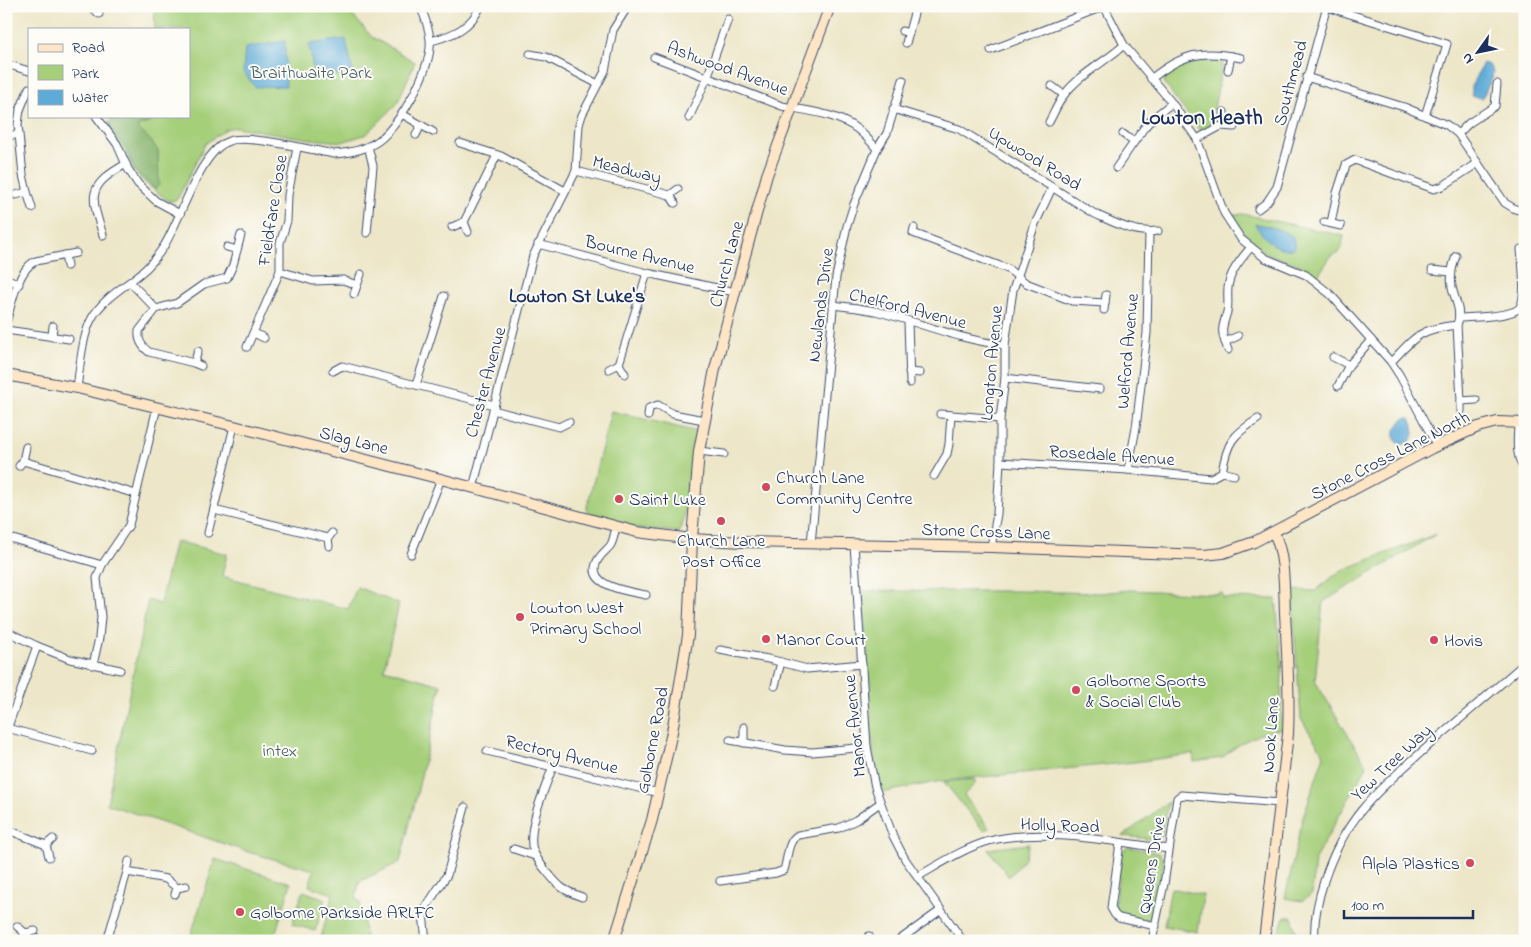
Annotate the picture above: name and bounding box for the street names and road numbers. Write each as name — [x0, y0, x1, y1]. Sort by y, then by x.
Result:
street label: Ashwood Avenue — [663, 36, 793, 104]
street label: Southmead — [1268, 38, 1316, 129]
street label: Upwood Road — [982, 121, 1085, 199]
street label: Meadway — [589, 150, 664, 192]
street label: Fieldfare Close — [252, 152, 296, 269]
street label: Church Lane — [704, 217, 752, 311]
street label: Bourne Avenue — [581, 229, 698, 282]
street label: Newlands Drive — [802, 246, 842, 364]
street label: Chelford Avenue — [846, 283, 970, 337]
street label: Welford Avenue — [1111, 291, 1147, 410]
street label: Longton Avenue — [975, 304, 1012, 422]
street label: Chester Avenue — [460, 323, 514, 441]
street label: Stone Cross Lane North — [1307, 405, 1475, 508]
street label: Slag Lane — [316, 421, 392, 464]
street label: Rosedale Avenue — [1048, 440, 1176, 474]
street label: Stone Cross Lane — [921, 518, 1052, 548]
street label: Manor Avenue — [838, 672, 874, 778]
street label: Golborne Road — [631, 685, 677, 796]
street label: Nook Lane — [1256, 695, 1288, 774]
street label: Yew Tree Way — [1346, 719, 1439, 808]
street label: Rectory Avenue — [502, 729, 622, 783]
street label: Holly Road — [1020, 813, 1100, 841]
street label: Queens Drive — [1132, 814, 1174, 916]

